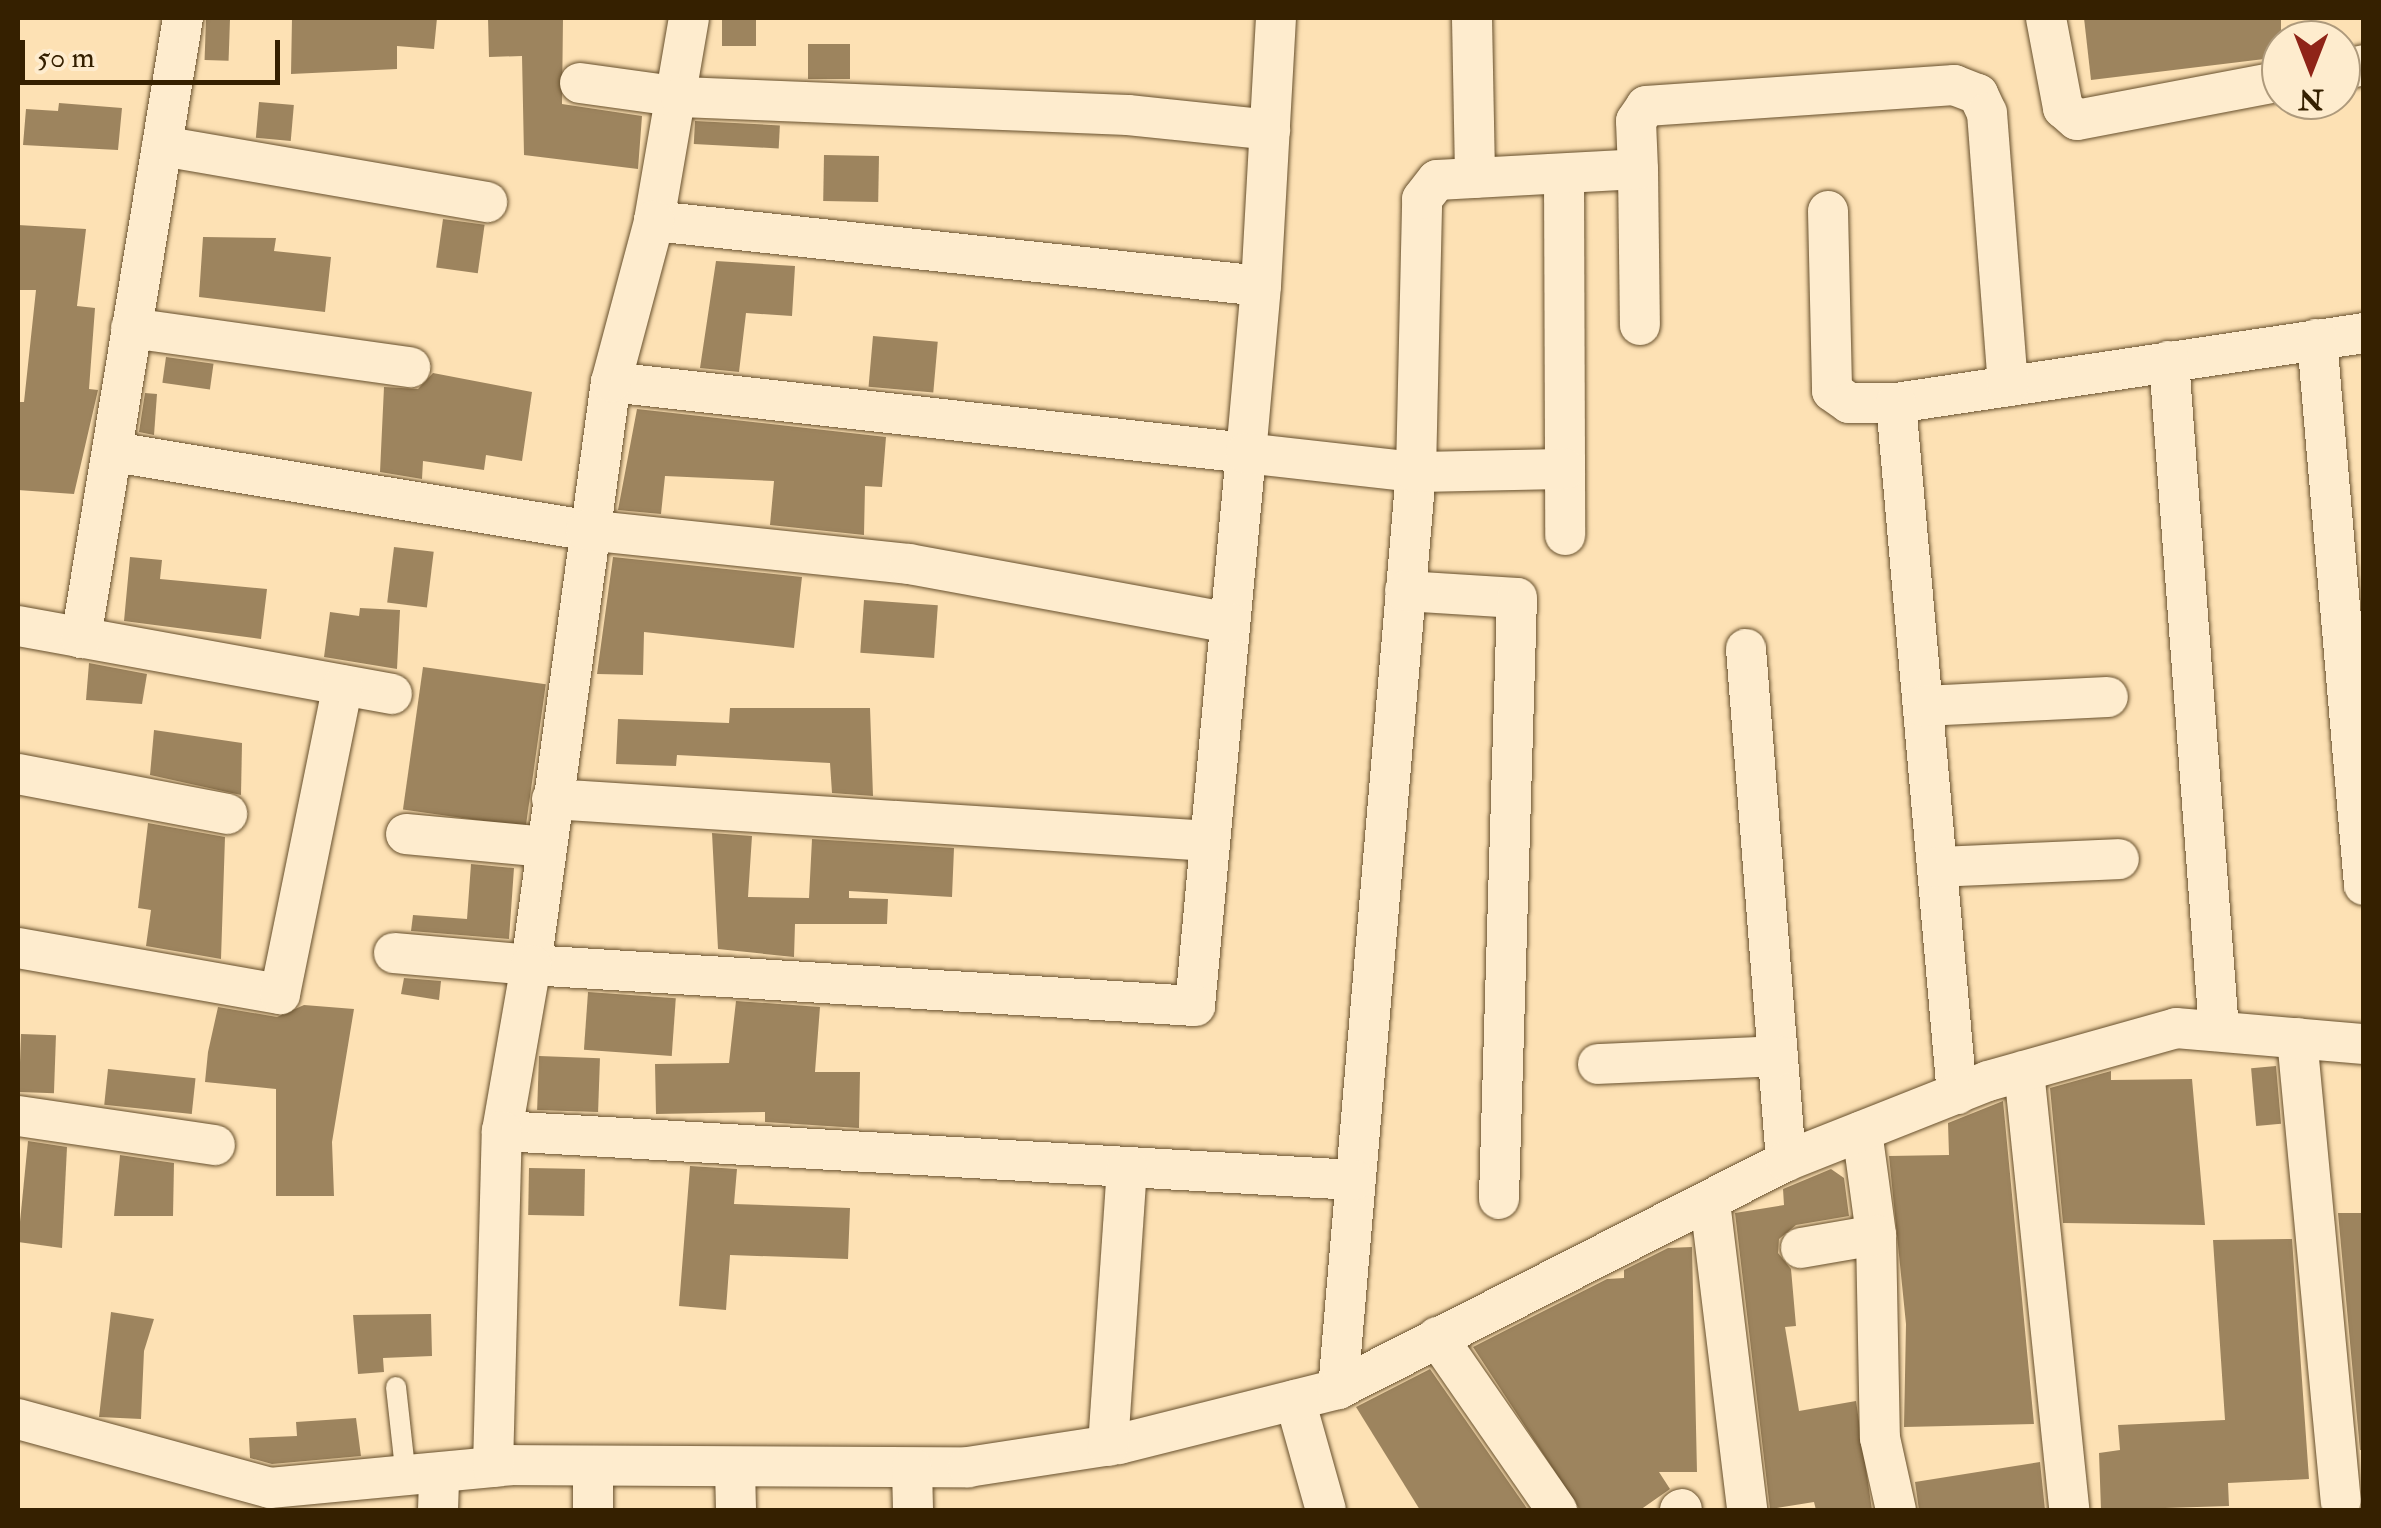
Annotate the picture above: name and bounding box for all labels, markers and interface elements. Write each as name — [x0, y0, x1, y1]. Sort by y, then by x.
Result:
scale bar — [25, 20, 285, 82]
north arrow — [2261, 20, 2361, 120]
text: 50 m — [37, 39, 95, 76]
text: N — [2298, 81, 2324, 116]

